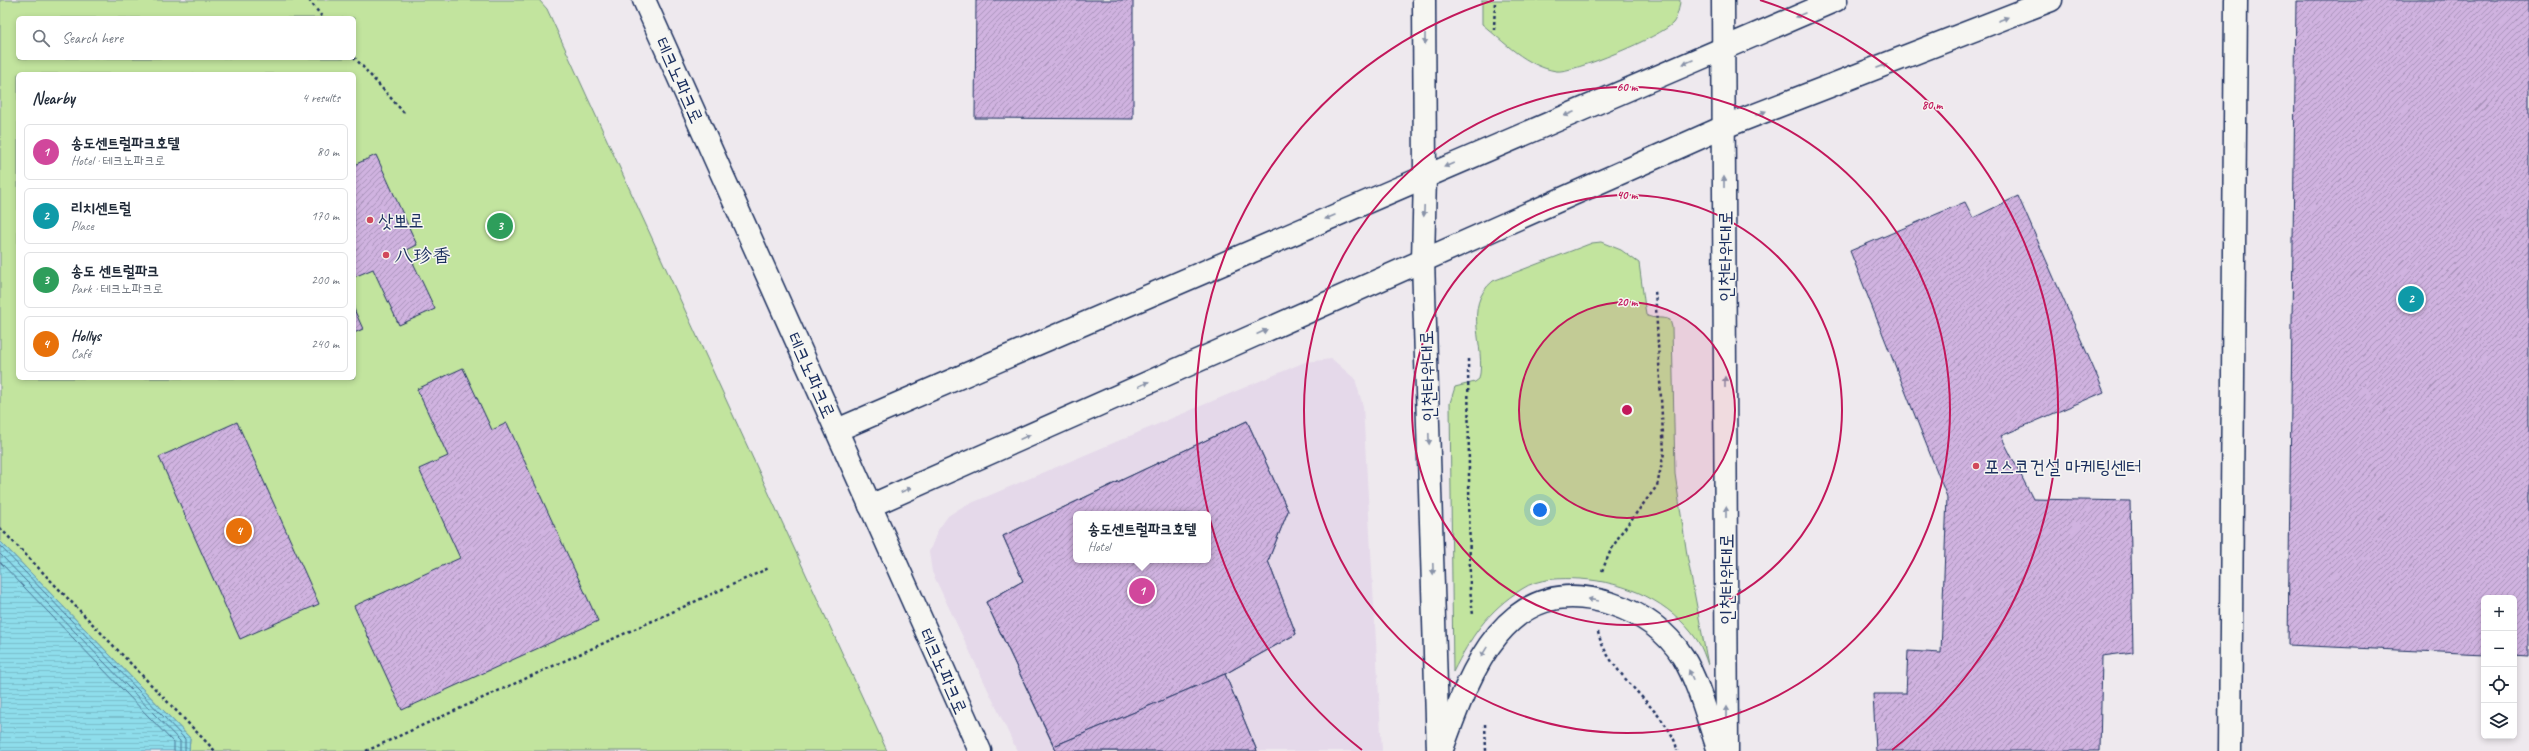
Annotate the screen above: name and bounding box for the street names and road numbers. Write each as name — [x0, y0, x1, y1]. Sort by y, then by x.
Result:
street label: 테크노파크로 — [649, 34, 709, 127]
street label: 인천타워대로 — [1714, 210, 1738, 302]
street label: 테크노파크로 — [781, 329, 841, 422]
street label: 인천타워대로 — [1414, 330, 1442, 422]
street label: 인천타워대로 — [1715, 533, 1739, 625]
street label: 테크노파크로 — [913, 625, 973, 718]

